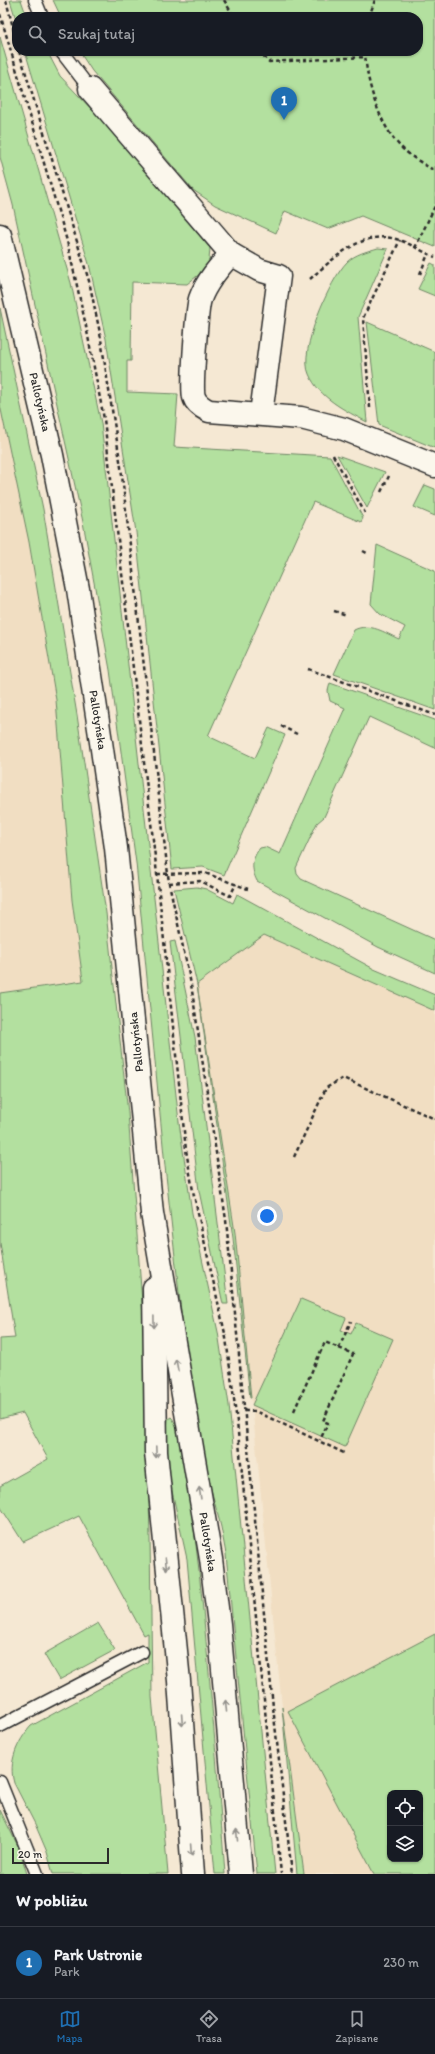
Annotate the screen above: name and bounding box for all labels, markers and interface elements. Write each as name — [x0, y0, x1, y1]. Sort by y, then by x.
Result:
search box — [12, 12, 423, 56]
icon: search — [26, 23, 48, 45]
text: Szukaj tutaj — [58, 25, 135, 43]
pin: 1 — [271, 87, 297, 120]
street label: Pallotyńska — [26, 371, 54, 434]
street label: Pallotyńska — [86, 689, 110, 752]
street label: Pallotyńska — [126, 1011, 146, 1073]
your location — [257, 1206, 277, 1226]
one-way arrow — [150, 1315, 158, 1328]
one-way arrow — [173, 1359, 181, 1372]
one-way arrow — [152, 1445, 160, 1458]
one-way arrow — [196, 1487, 204, 1500]
street label: Pallotyńska — [196, 1511, 220, 1574]
one-way arrow — [162, 1557, 170, 1570]
one-way arrow — [222, 1700, 229, 1713]
one-way arrow — [178, 1713, 185, 1726]
map controls — [387, 1790, 423, 1862]
button: locate — [387, 1790, 423, 1826]
button: layers — [387, 1826, 423, 1862]
one-way arrow — [234, 1829, 241, 1842]
one-way arrow — [188, 1843, 195, 1856]
scale bar — [12, 1846, 109, 1865]
text: 20 m — [18, 1848, 42, 1861]
text: W pobliżu — [16, 1890, 87, 1910]
text: Park Ustronie — [54, 1946, 142, 1964]
text: 1 — [26, 1955, 32, 1970]
text: 230 m — [383, 1955, 419, 1970]
text: Park — [54, 1964, 80, 1979]
tab: Mapa — [57, 2008, 82, 2045]
tab: Trasa — [196, 2008, 222, 2045]
tab: Zapisane — [335, 2008, 378, 2045]

